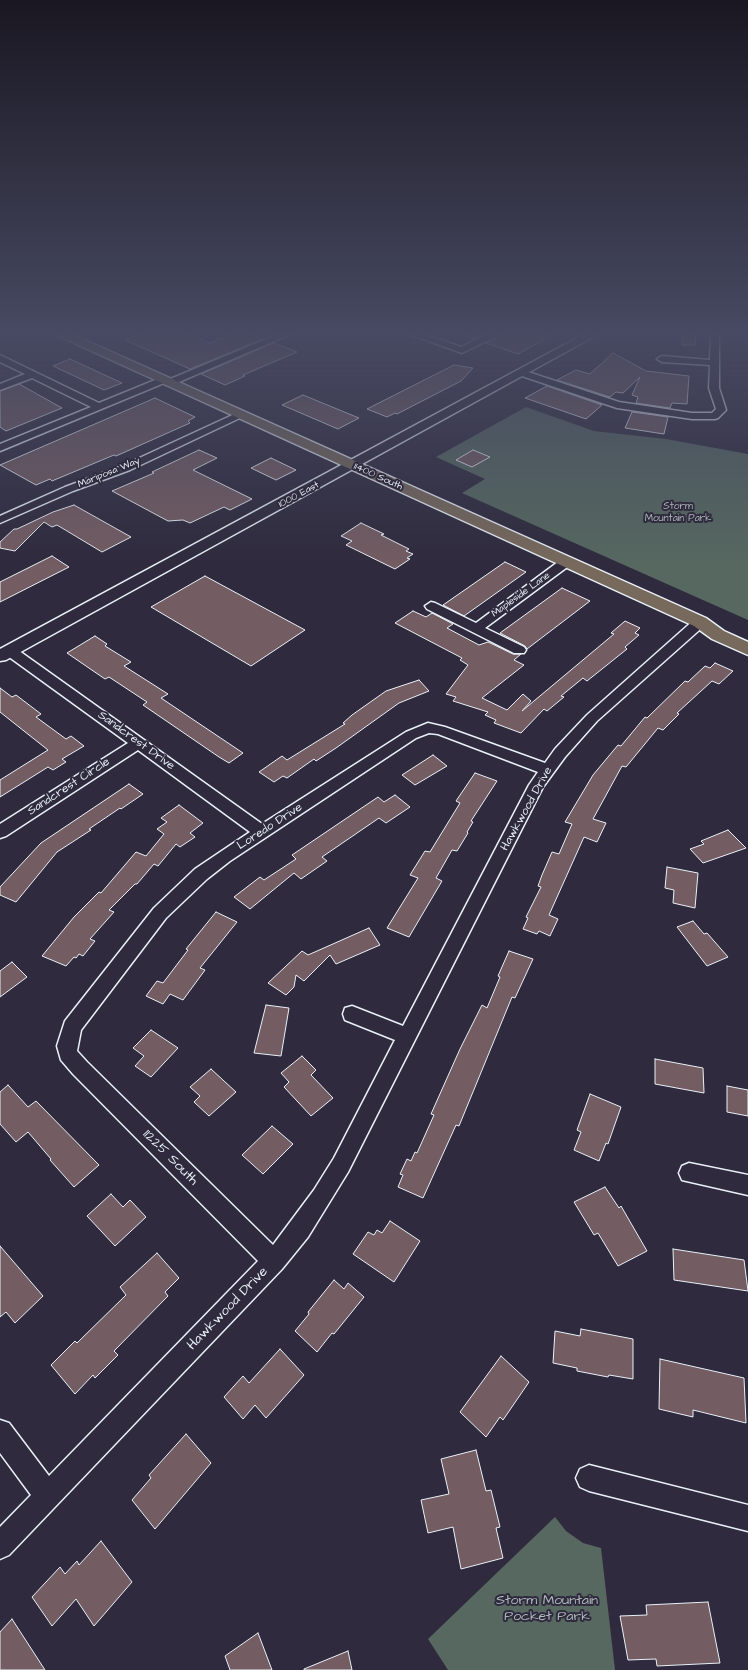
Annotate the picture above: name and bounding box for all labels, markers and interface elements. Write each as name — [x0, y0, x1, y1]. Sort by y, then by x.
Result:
street label: Mariposa Way — [76, 455, 142, 491]
street label: 11400 South — [352, 461, 404, 493]
street label: 1000 East — [277, 479, 321, 511]
park label: Storm Mountain Park — [645, 501, 711, 524]
street label: Mapleside Lane — [489, 570, 553, 620]
street label: Sandcrest Drive — [95, 708, 177, 774]
street label: Sandcrest Circle — [25, 755, 113, 819]
street label: Hawkwood Drive — [498, 765, 556, 853]
street label: Loredo Drive — [235, 801, 305, 853]
street label: 11225 South — [139, 1127, 201, 1189]
street label: Hawkwood Drive — [184, 1264, 272, 1354]
park label: Storm Mountain Pocket Park — [496, 1593, 598, 1626]

